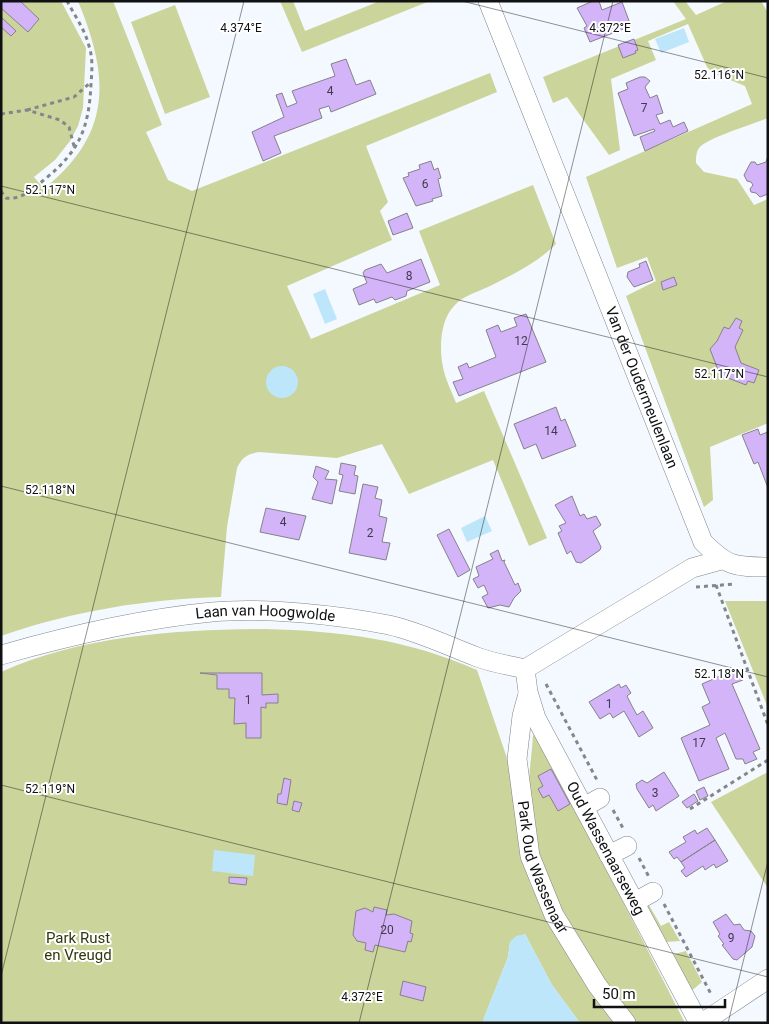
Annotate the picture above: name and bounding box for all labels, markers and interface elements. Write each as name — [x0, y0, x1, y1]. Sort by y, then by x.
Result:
text: 4.374°E — [220, 21, 262, 35]
text: 4.372°E — [589, 21, 631, 35]
text: 52.116°N — [694, 68, 744, 82]
house number: 4 — [327, 84, 334, 98]
house number: 7 — [641, 101, 648, 115]
house number: 6 — [422, 177, 429, 191]
text: 52.117°N — [25, 183, 75, 197]
house number: 8 — [406, 269, 413, 283]
street label: Van der Oudermeulenlaan — [601, 304, 682, 471]
house number: 12 — [514, 334, 528, 348]
text: 52.117°N — [694, 367, 744, 381]
house number: 14 — [544, 424, 558, 438]
text: 52.118°N — [25, 483, 75, 497]
house number: 4 — [280, 515, 287, 529]
house number: 2 — [367, 526, 374, 540]
street label: Laan van Hoogwolde — [194, 601, 336, 625]
text: 52.118°N — [694, 667, 744, 681]
house number: 1 — [245, 693, 251, 707]
house number: 1 — [606, 697, 612, 711]
house number: 17 — [692, 736, 706, 750]
street label: Oud Wassenaarseweg — [563, 778, 649, 918]
text: 52.119°N — [25, 782, 75, 796]
house number: 3 — [652, 786, 658, 800]
street label: Park Oud Wassenaar — [514, 800, 572, 937]
house number: 20 — [380, 923, 394, 937]
park label: Park Rust en Vreugd — [44, 929, 112, 964]
house number: 9 — [728, 931, 734, 945]
scale bar — [594, 976, 725, 1008]
text: 50 m — [602, 985, 636, 1003]
text: 4.372°E — [341, 990, 383, 1004]

